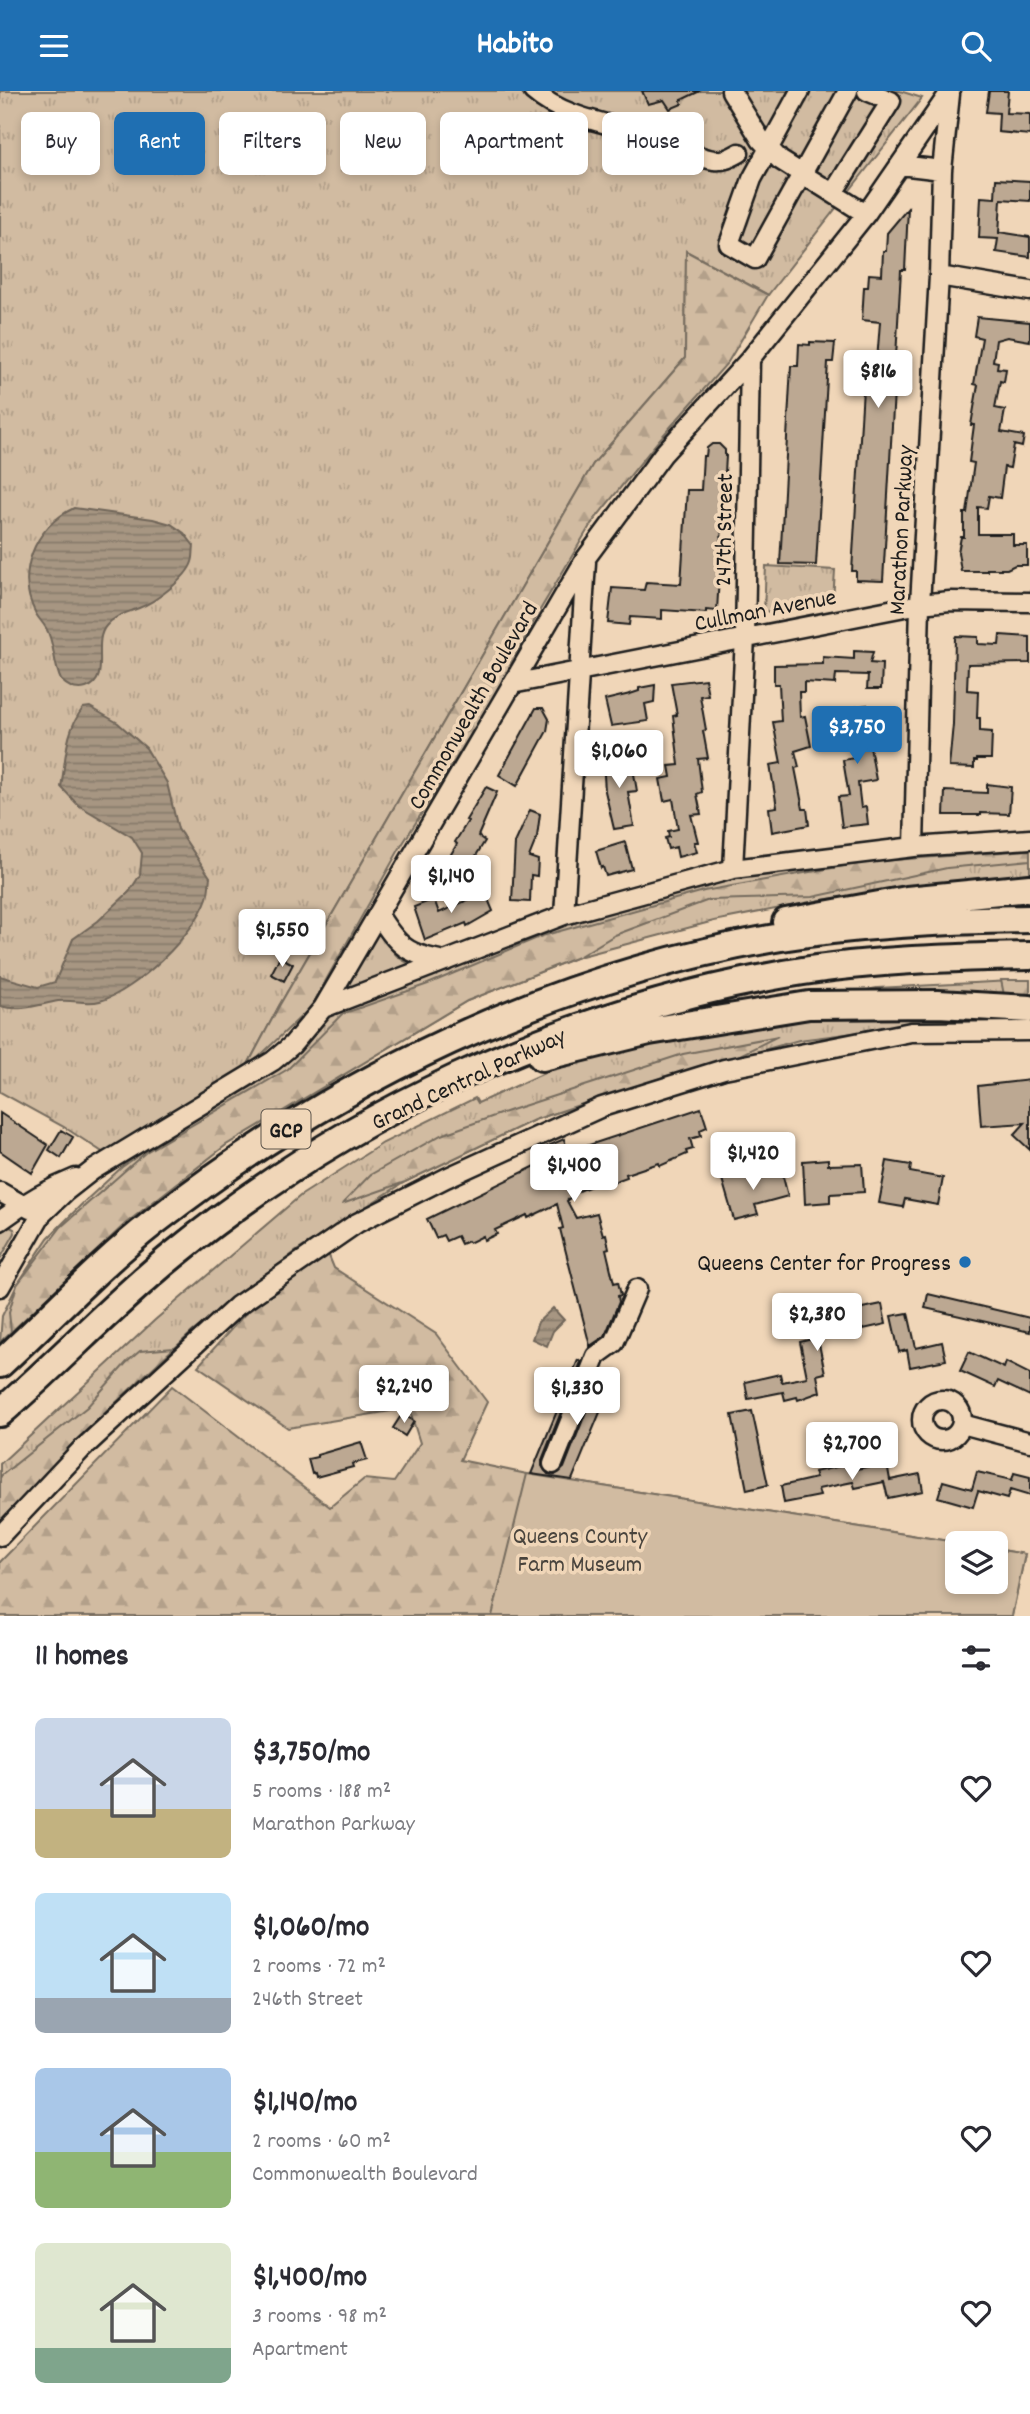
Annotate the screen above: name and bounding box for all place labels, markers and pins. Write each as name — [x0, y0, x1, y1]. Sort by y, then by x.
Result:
pin: $816 — [837, 351, 919, 410]
pin: $3,750 — [800, 707, 914, 766]
pin: $1,060 — [562, 731, 676, 790]
pin: $1,140 — [394, 855, 508, 915]
pin: $1,550 — [225, 909, 339, 969]
pin: $1,420 — [696, 1133, 810, 1192]
pin: $1,400 — [517, 1145, 631, 1204]
place label: Queens Center for Progress — [697, 1248, 951, 1282]
marker: Queens Center for Progress — [957, 1254, 973, 1270]
pin: $2,380 — [760, 1293, 874, 1353]
pin: $2,240 — [347, 1365, 461, 1425]
pin: $1,330 — [520, 1367, 634, 1427]
pin: $2,700 — [795, 1423, 909, 1482]

